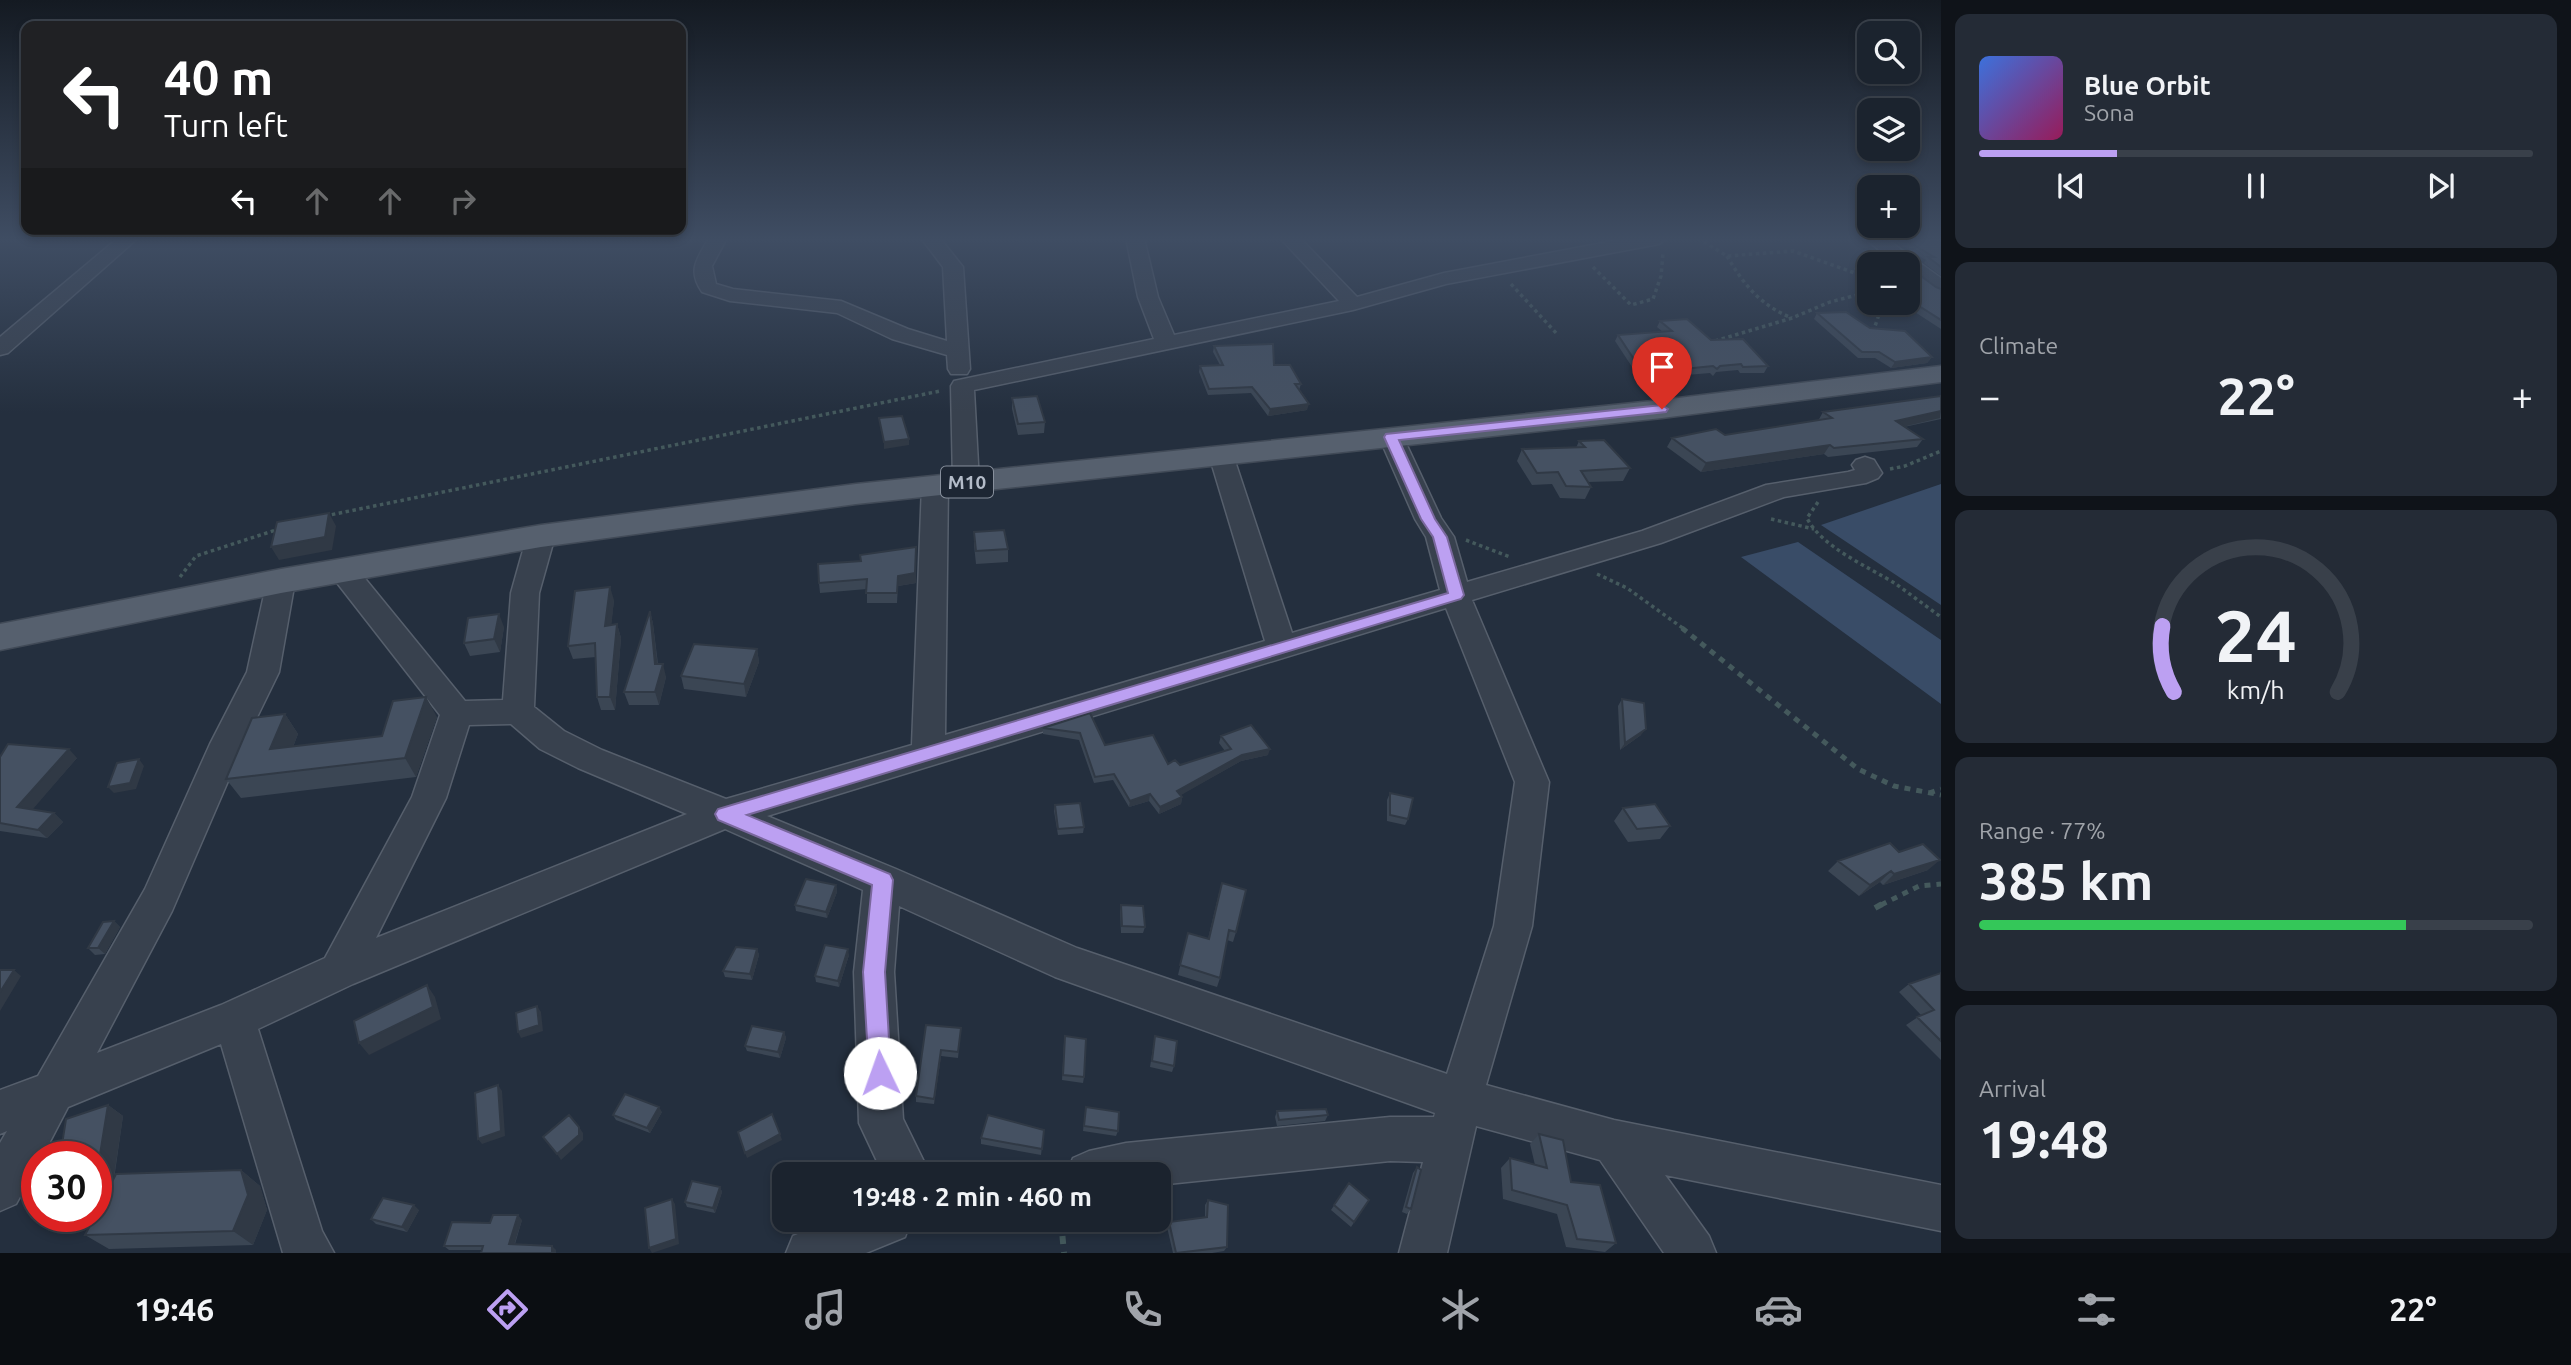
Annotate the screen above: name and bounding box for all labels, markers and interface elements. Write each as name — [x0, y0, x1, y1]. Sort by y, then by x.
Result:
map controls — [1857, 21, 1920, 315]
button: search — [1857, 21, 1920, 84]
icon: left — [49, 49, 140, 140]
text: 40 m — [164, 49, 273, 104]
text: Blue Orbit — [2084, 71, 2211, 100]
button: layers — [1857, 98, 1920, 161]
text: Sona — [2084, 100, 2134, 125]
text: Turn left — [164, 107, 288, 143]
icon: previous — [2052, 167, 2090, 205]
icon: pause — [2237, 167, 2275, 205]
icon: next — [2422, 167, 2460, 205]
button: + — [1857, 175, 1920, 238]
icon: left — [225, 182, 263, 220]
icon: ahead — [298, 182, 336, 220]
icon: ahead — [371, 182, 409, 220]
icon: right — [444, 182, 482, 220]
button: − — [1857, 252, 1920, 315]
text: Climate — [1979, 333, 2058, 358]
pin — [1632, 337, 1692, 409]
icon: arrive — [1643, 348, 1681, 386]
text: 22° — [2217, 367, 2295, 425]
text: − — [1979, 375, 2000, 417]
text: + — [2512, 375, 2533, 417]
road number: M10 — [941, 467, 993, 498]
text: 24 — [2215, 595, 2297, 677]
text: km/h — [2227, 676, 2285, 704]
text: Range · 77% — [1979, 818, 2106, 843]
text: 385 km — [1979, 852, 2153, 910]
position arrow — [843, 1036, 917, 1110]
text: Arrival — [1979, 1076, 2046, 1101]
text: 19:48 — [1979, 1110, 2109, 1168]
speed limit sign: 30 — [21, 1141, 112, 1232]
text: 19:48 · 2 min · 460 m — [851, 1182, 1092, 1211]
icon: directions — [483, 1285, 532, 1334]
icon: music — [801, 1285, 850, 1334]
icon: phone — [1118, 1285, 1167, 1334]
icon: climate — [1436, 1285, 1485, 1334]
icon: car — [1754, 1285, 1803, 1334]
icon: filters — [2072, 1285, 2121, 1334]
text: 19:46 — [134, 1291, 214, 1327]
text: 22° — [2389, 1291, 2437, 1327]

